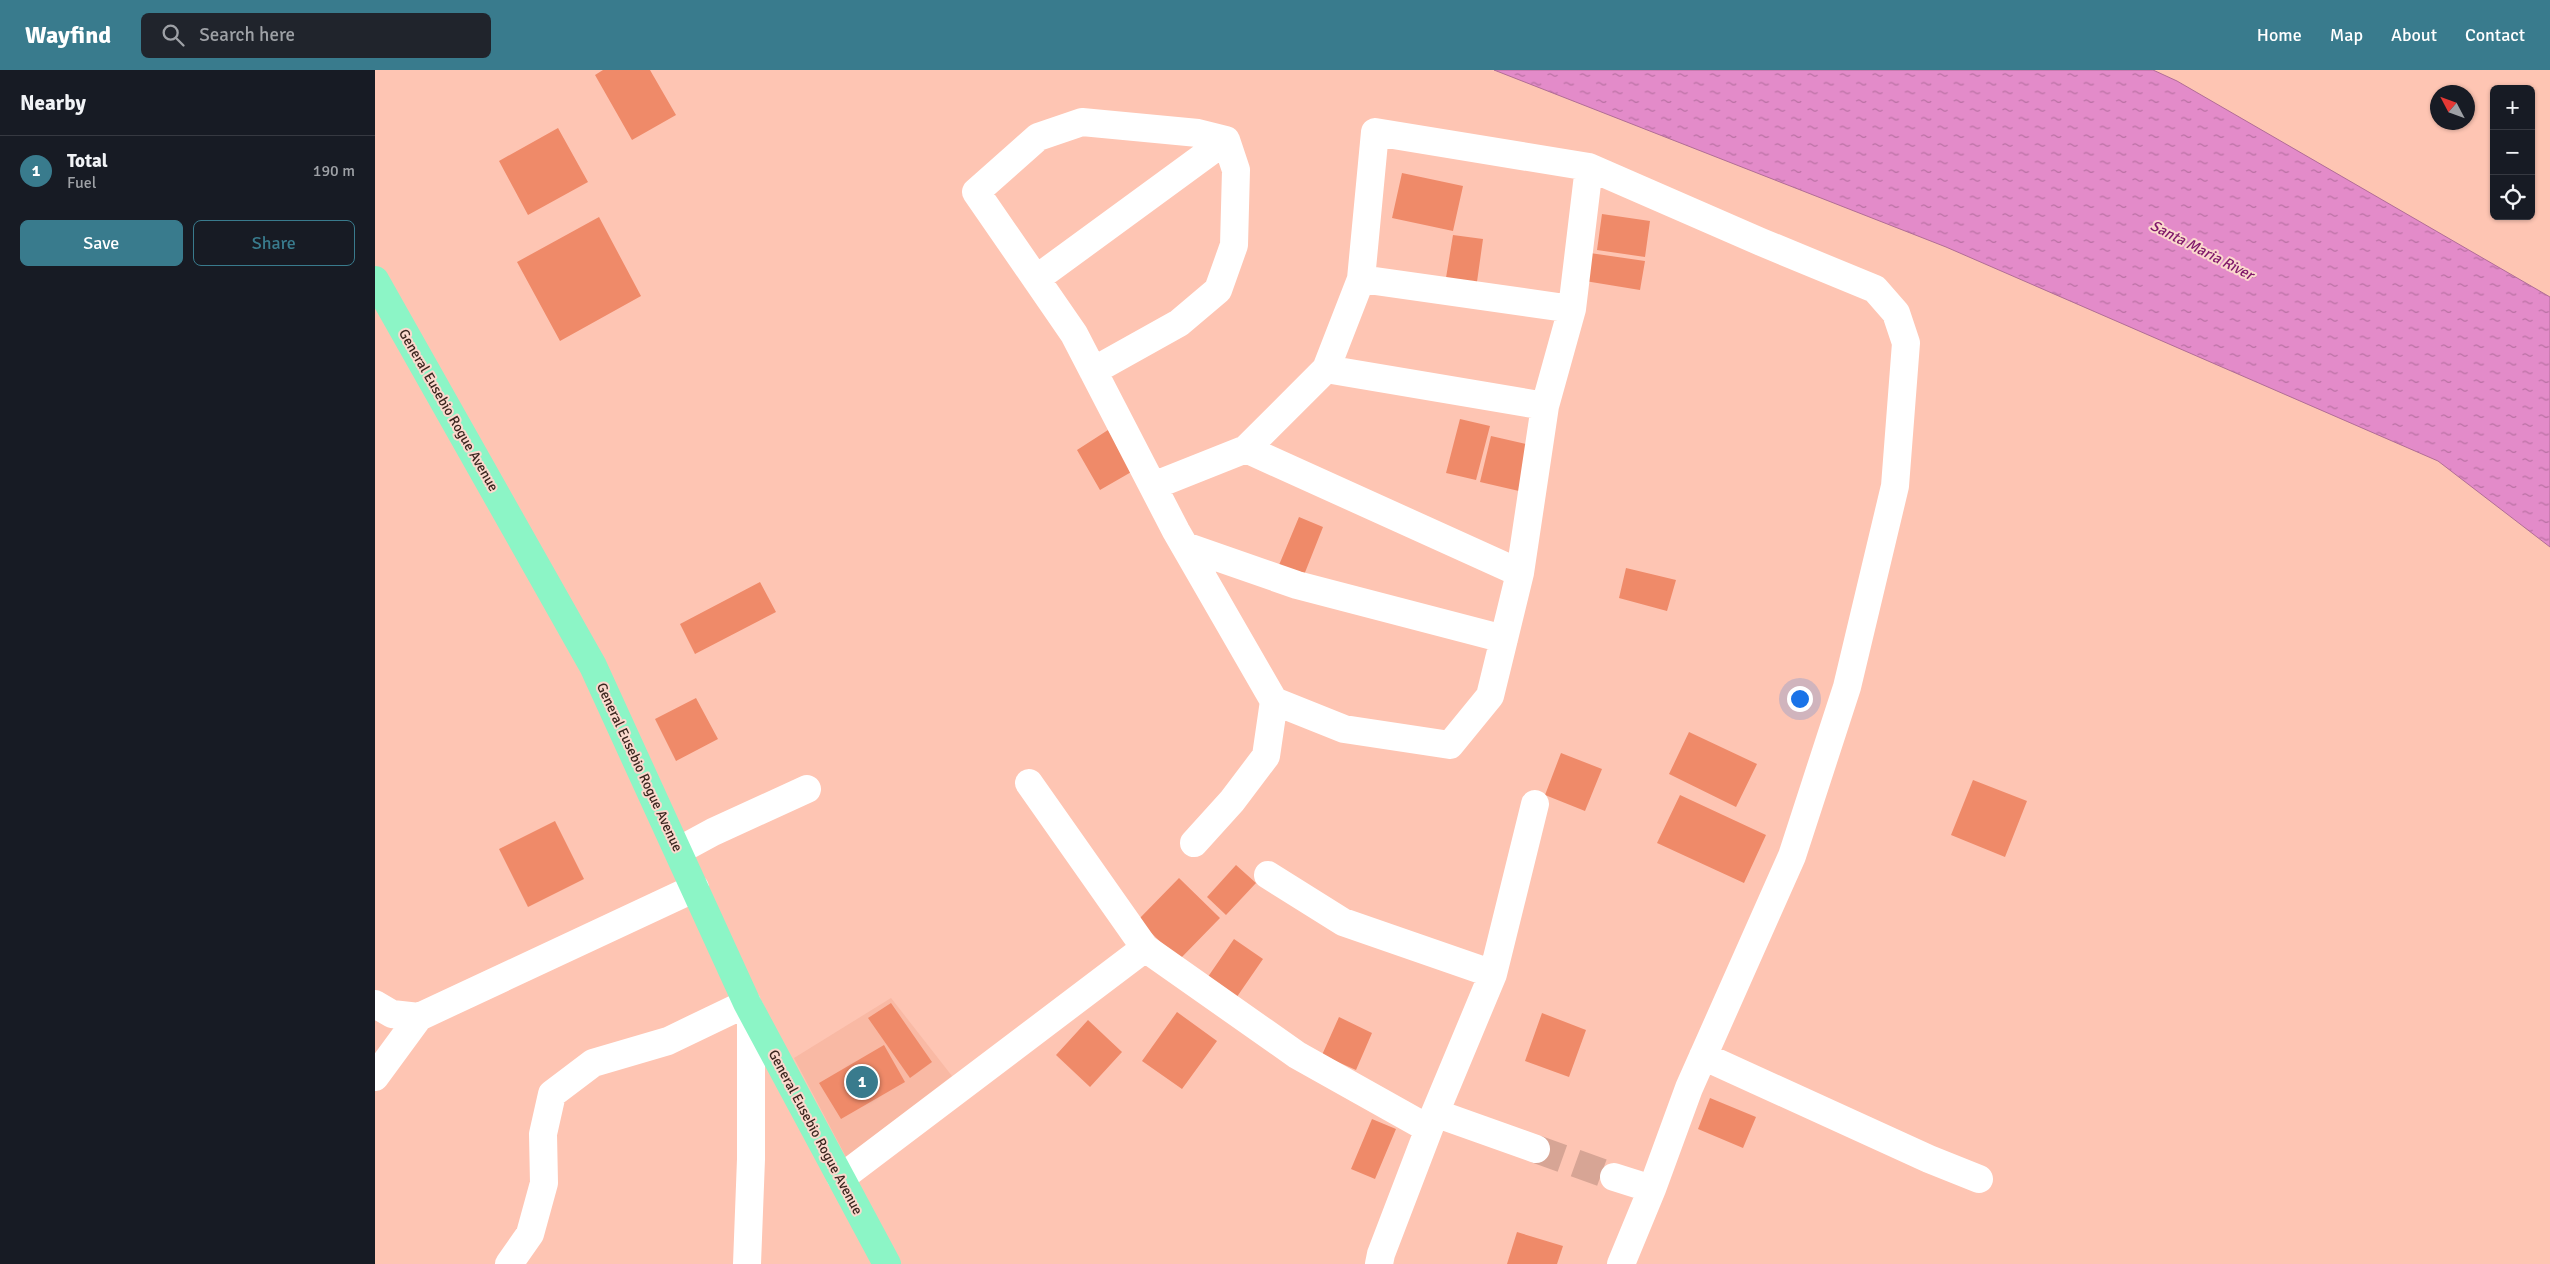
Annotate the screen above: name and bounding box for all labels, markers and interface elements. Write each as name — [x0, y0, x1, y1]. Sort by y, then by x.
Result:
search box — [141, 13, 491, 58]
text: Wayfind — [25, 20, 111, 50]
icon: search — [159, 21, 187, 49]
text: Search here — [199, 23, 295, 47]
text: Home — [2257, 24, 2302, 46]
text: Map — [2330, 24, 2363, 46]
text: About — [2391, 24, 2437, 46]
text: Contact — [2465, 24, 2525, 46]
north arrow — [2430, 85, 2475, 130]
map controls — [2490, 85, 2535, 220]
button: + — [2490, 85, 2535, 130]
text: Nearby — [20, 90, 86, 116]
button: − — [2490, 130, 2535, 175]
text: Total — [67, 149, 108, 173]
text: 1 — [32, 161, 40, 181]
text: 190 m — [313, 161, 355, 181]
text: Fuel — [67, 173, 96, 193]
button: locate — [2490, 175, 2535, 220]
water label: Santa Maria River — [2147, 216, 2259, 285]
button: Save — [20, 220, 183, 266]
button: Share — [193, 220, 355, 266]
street label: General Eusebio Rogue Avenue — [395, 326, 502, 494]
street label: General Eusebio Rogue Avenue — [593, 680, 686, 854]
your location — [1787, 686, 1813, 712]
street label: General Eusebio Rogue Avenue — [765, 1047, 866, 1218]
pin: 1 — [846, 1063, 878, 1101]

